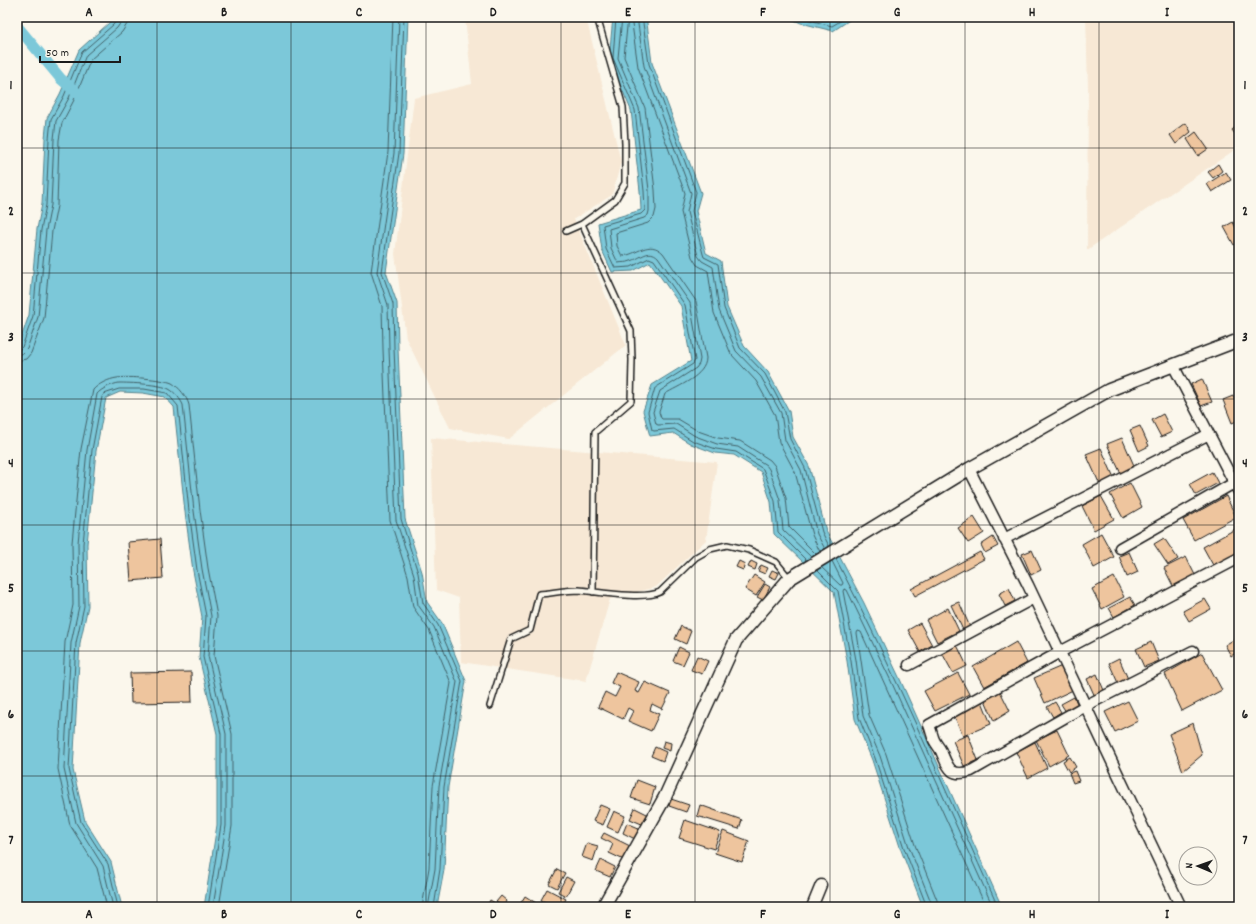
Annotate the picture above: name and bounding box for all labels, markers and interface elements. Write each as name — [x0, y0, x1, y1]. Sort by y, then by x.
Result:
text: A — [85, 4, 93, 23]
text: B — [221, 4, 227, 23]
text: C — [356, 4, 363, 23]
text: D — [490, 4, 497, 23]
text: E — [625, 4, 632, 23]
text: F — [760, 4, 766, 23]
text: G — [894, 4, 901, 23]
text: H — [1029, 4, 1036, 23]
text: I — [1165, 4, 1170, 23]
scale bar — [40, 38, 120, 64]
text: 50 m — [46, 45, 69, 62]
text: 1 — [10, 77, 13, 96]
text: 1 — [1244, 77, 1247, 96]
text: 2 — [8, 203, 14, 222]
text: 2 — [1242, 203, 1248, 222]
text: 3 — [8, 329, 14, 348]
text: 3 — [1242, 329, 1248, 348]
text: 4 — [8, 455, 14, 474]
text: 4 — [1242, 455, 1248, 474]
text: 5 — [8, 580, 14, 599]
text: 5 — [1242, 580, 1248, 599]
text: 6 — [8, 706, 15, 725]
text: 6 — [1242, 706, 1249, 725]
text: 7 — [9, 832, 14, 851]
text: 7 — [1243, 832, 1248, 851]
north arrow — [1178, 846, 1218, 886]
text: N — [1182, 862, 1198, 869]
text: A — [85, 906, 93, 924]
text: B — [221, 906, 227, 924]
text: C — [356, 906, 363, 924]
text: D — [490, 906, 497, 924]
text: E — [625, 906, 632, 924]
text: F — [760, 906, 766, 924]
text: G — [894, 906, 901, 924]
text: H — [1029, 906, 1036, 924]
text: I — [1165, 906, 1170, 924]

